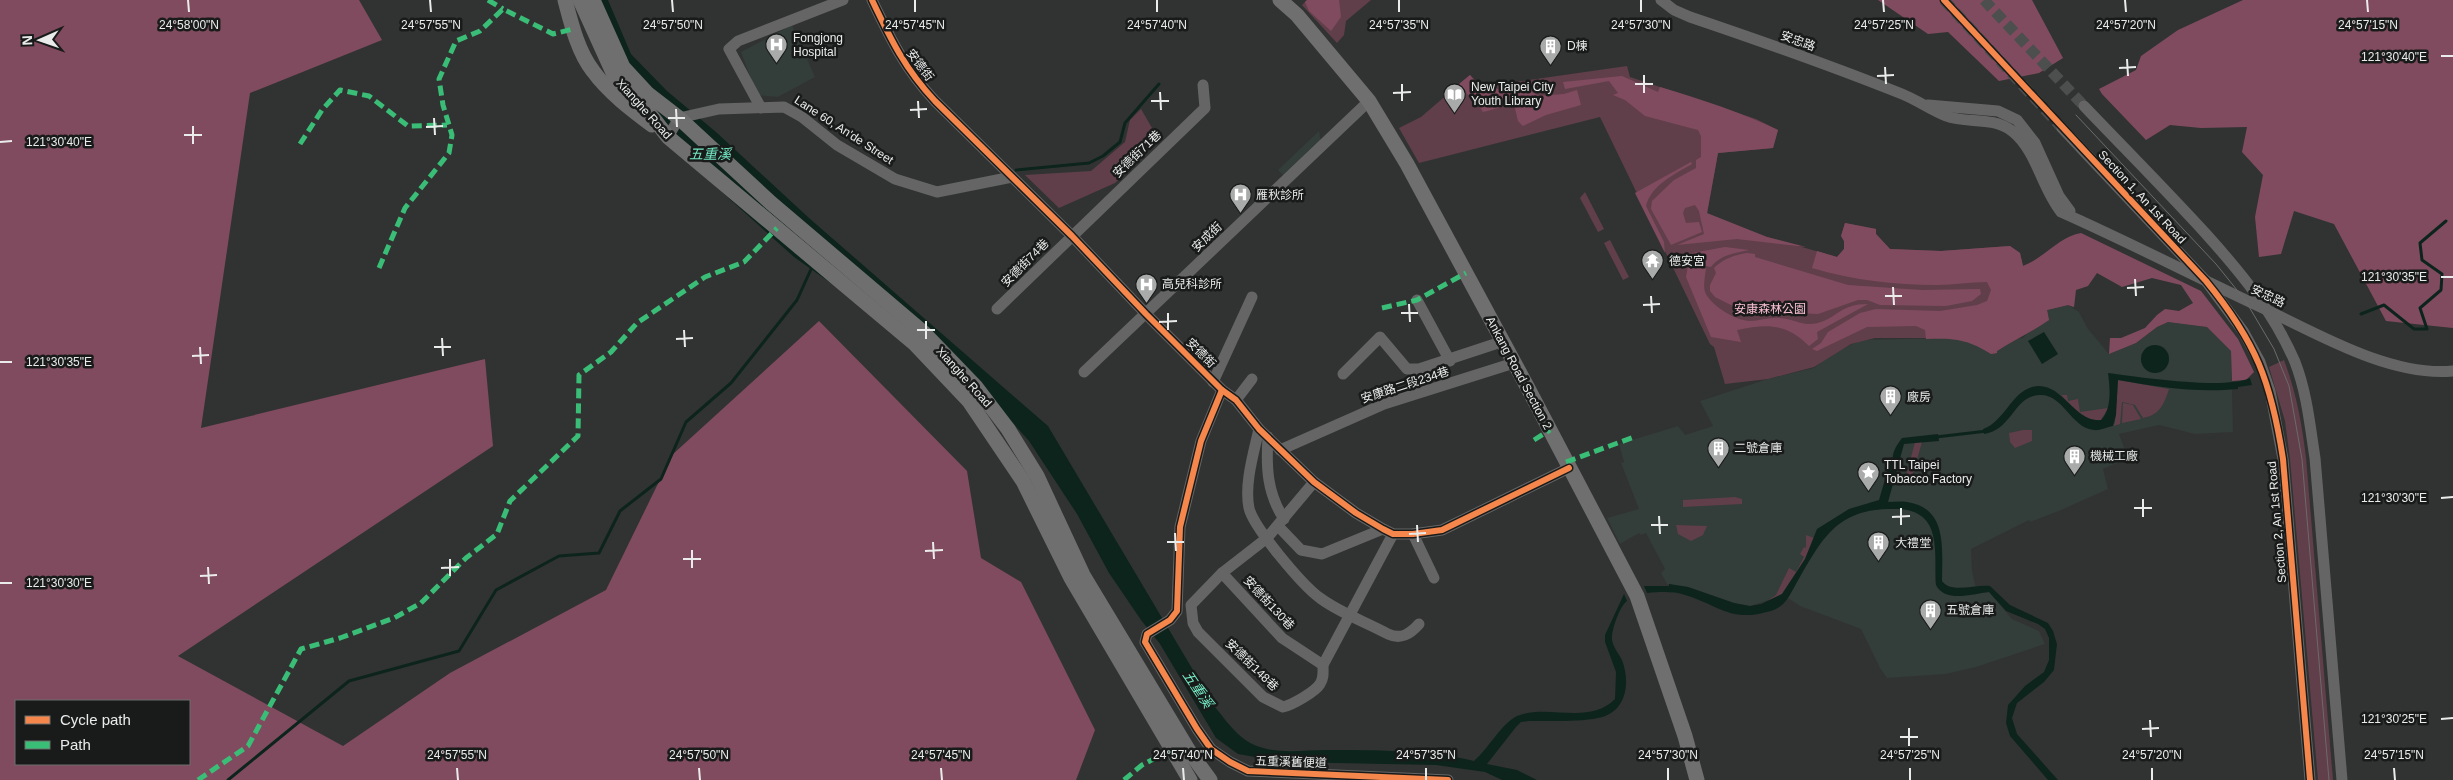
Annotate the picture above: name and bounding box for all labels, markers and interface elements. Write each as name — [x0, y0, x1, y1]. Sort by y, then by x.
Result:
north arrow — [15, 15, 65, 65]
text: 24°58'00"N — [159, 18, 219, 32]
text: 24°57'55"N — [401, 18, 461, 32]
text: 24°57'50"N — [643, 18, 703, 32]
text: 24°57'45"N — [885, 18, 945, 32]
text: 24°57'40"N — [1127, 18, 1187, 32]
text: 24°57'35"N — [1369, 18, 1429, 32]
text: 24°57'30"N — [1611, 18, 1671, 32]
text: 24°57'25"N — [1854, 18, 1914, 32]
text: 24°57'20"N — [2096, 18, 2156, 32]
text: 24°57'15"N — [2338, 18, 2398, 32]
street label: 安忠路 — [1779, 28, 1817, 54]
place label: Fongjong Hospital — [793, 31, 843, 59]
hospital icon: Fongjong Hospital — [765, 33, 789, 64]
building icon: D棟 — [1539, 34, 1563, 65]
text: N — [19, 35, 35, 46]
place label: D棟 — [1567, 39, 1588, 53]
street label: 安德街 — [904, 46, 936, 84]
text: 121°30'40"E — [2361, 50, 2427, 64]
street label: Xianghe Road — [613, 76, 675, 142]
place label: New Taipei City Youth Library — [1471, 80, 1553, 108]
library icon: New Taipei City Youth Library — [1443, 82, 1467, 113]
street label: Lane 60, An'de Street — [792, 93, 897, 168]
street label: 安德街71巷 — [1110, 128, 1164, 180]
text: 121°30'40"E — [26, 135, 92, 149]
water label: 五重溪 — [689, 146, 733, 162]
street label: Section 1, An 1st Road — [2095, 148, 2189, 246]
hospital icon: 雁秋診所 — [1228, 183, 1252, 214]
place label: 雁秋診所 — [1256, 188, 1304, 202]
street label: 安成街 — [1189, 219, 1225, 255]
street label: 安德街74巷 — [998, 236, 1052, 290]
temple icon: 德安宮 — [1641, 249, 1665, 280]
place label: 德安宮 — [1669, 254, 1705, 268]
text: 121°30'35"E — [2361, 270, 2427, 284]
hospital icon: 高兒科診所 — [1134, 272, 1158, 303]
place label: 高兒科診所 — [1162, 277, 1222, 291]
street label: 安忠路 — [2249, 282, 2287, 310]
park label: 安康森林公園 — [1734, 302, 1806, 316]
street label: Ankang Road Section 2 — [1483, 314, 1555, 432]
street label: 安德街 — [1183, 335, 1219, 371]
street label: Xianghe Road — [933, 344, 995, 410]
text: 121°30'35"E — [26, 355, 92, 369]
street label: 安康路二段234巷 — [1359, 364, 1451, 406]
building icon: 廠房 — [1879, 385, 1903, 416]
place label: 廠房 — [1907, 390, 1931, 404]
building icon: 二號倉庫 — [1706, 436, 1730, 467]
place label: 二號倉庫 — [1734, 441, 1782, 455]
building icon: 機械工廠 — [2062, 444, 2086, 475]
place label: 機械工廠 — [2090, 449, 2138, 463]
place label: TTL Taipei Tobacco Factory — [1884, 458, 1972, 486]
place icon: TTL Taipei Tobacco Factory — [1856, 460, 1880, 491]
street label: Section 2, An 1st Road — [2265, 461, 2289, 583]
text: 121°30'30"E — [2361, 491, 2427, 505]
building icon: 大禮堂 — [1867, 531, 1891, 562]
place label: 大禮堂 — [1895, 536, 1931, 550]
street label: 安德街130巷 — [1241, 573, 1297, 633]
text: 121°30'30"E — [26, 576, 92, 590]
building icon: 五號倉庫 — [1918, 598, 1942, 629]
place label: 五號倉庫 — [1946, 603, 1994, 617]
street label: 安德街148巷 — [1223, 636, 1281, 694]
water label: 五重溪 — [1180, 667, 1217, 713]
legend — [15, 700, 190, 765]
text: Cycle path — [60, 711, 131, 728]
text: 121°30'25"E — [2361, 712, 2427, 726]
text: Path — [60, 736, 91, 753]
text: 24°57'55"N — [427, 748, 487, 762]
text: 24°57'50"N — [669, 748, 729, 762]
text: 24°57'45"N — [911, 748, 971, 762]
text: 24°57'40"N — [1153, 748, 1213, 762]
text: 24°57'35"N — [1396, 748, 1456, 762]
text: 24°57'30"N — [1638, 748, 1698, 762]
text: 24°57'25"N — [1880, 748, 1940, 762]
text: 24°57'20"N — [2122, 748, 2182, 762]
text: 24°57'15"N — [2364, 748, 2424, 762]
street label: 五重溪舊便道 — [1255, 754, 1327, 770]

